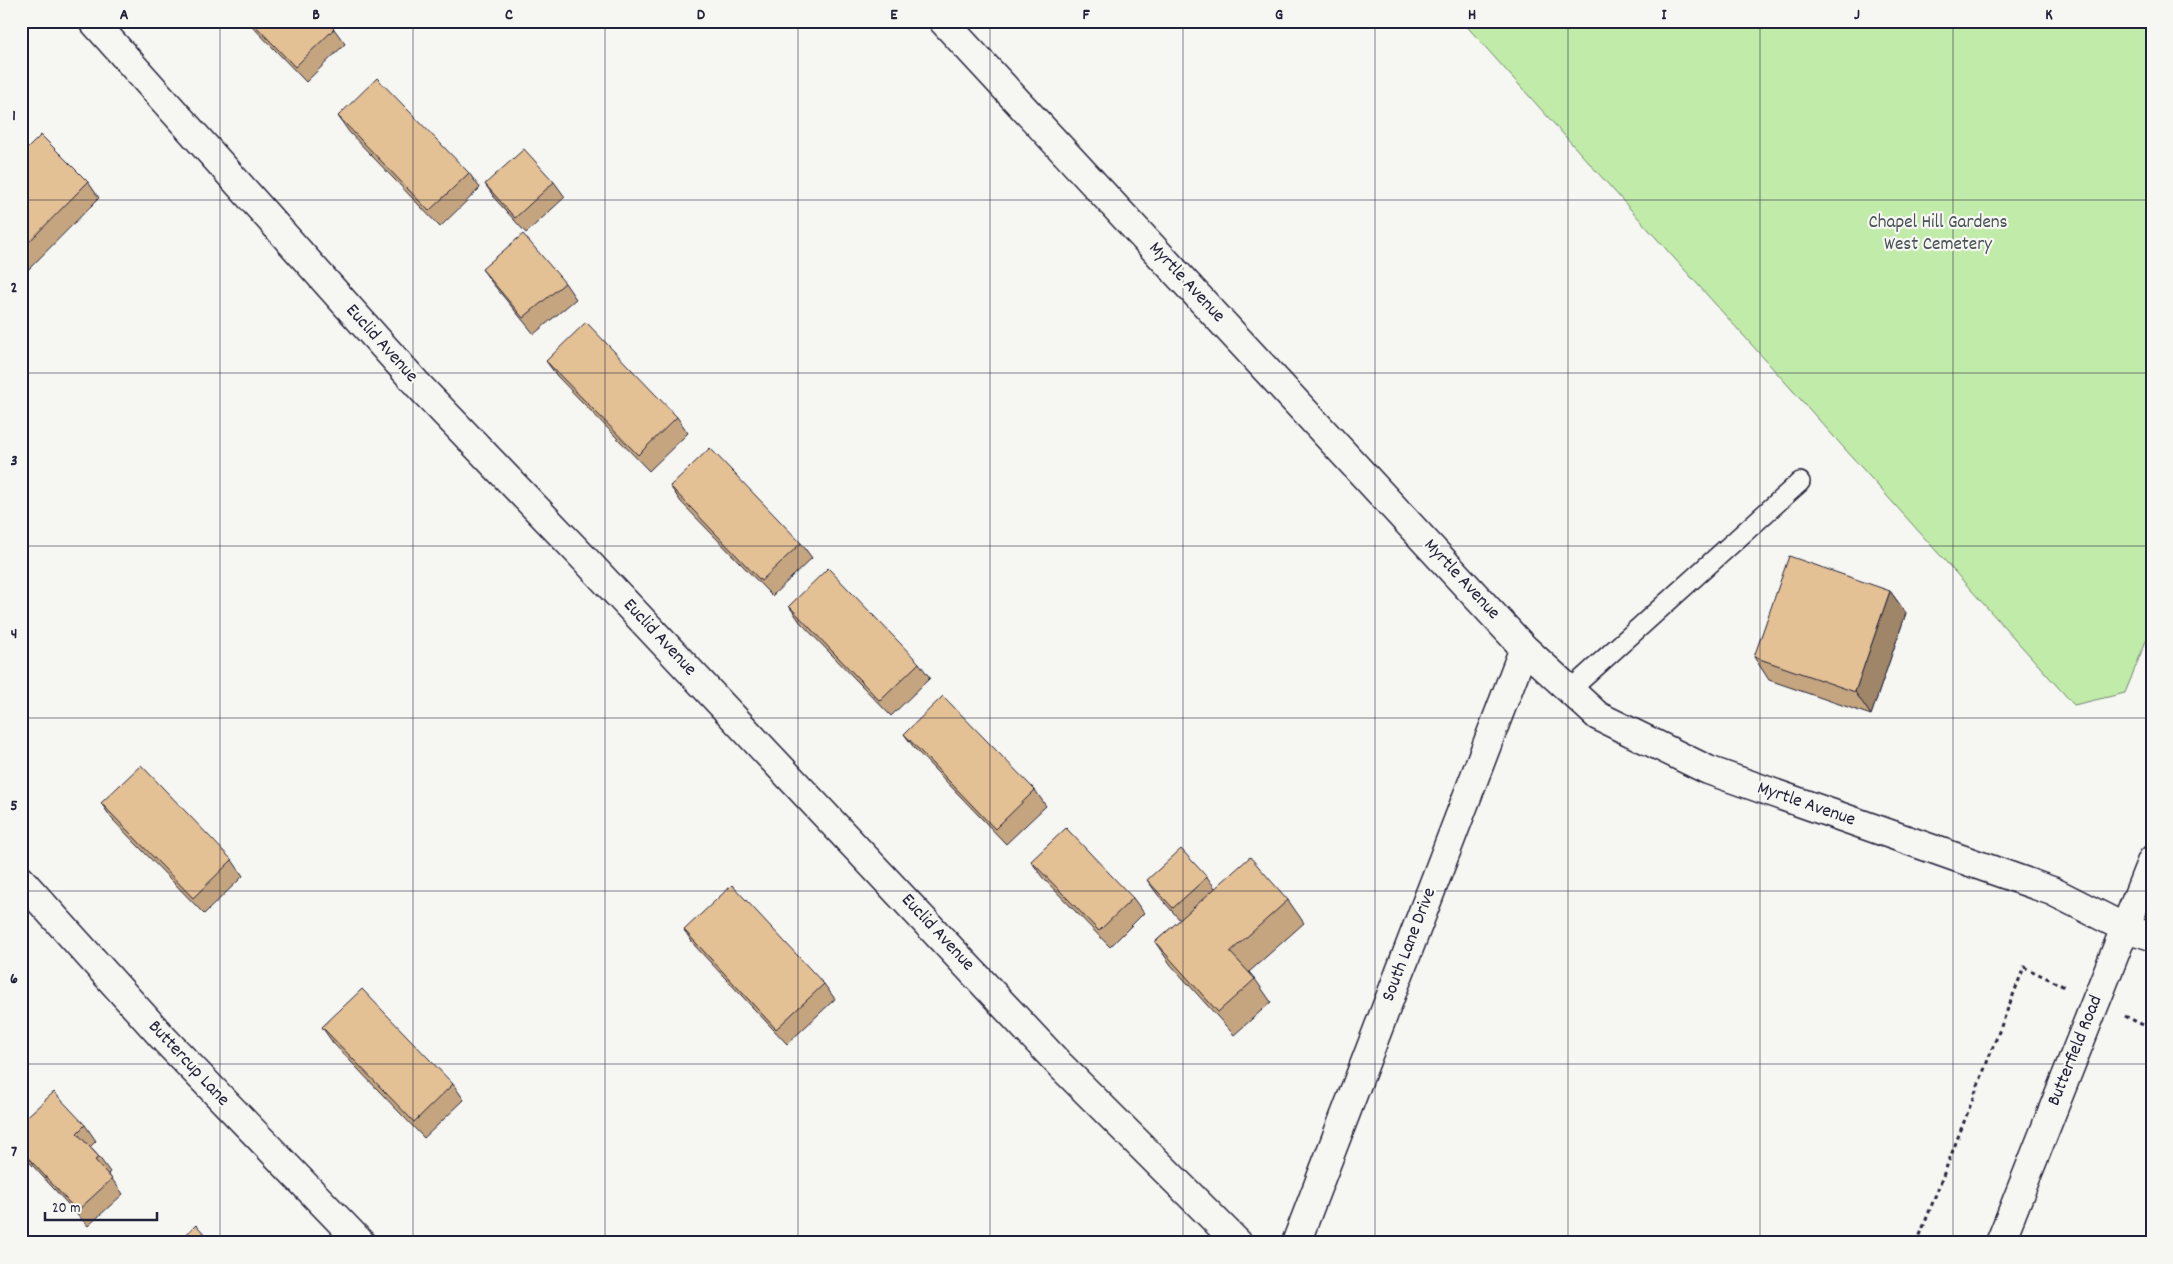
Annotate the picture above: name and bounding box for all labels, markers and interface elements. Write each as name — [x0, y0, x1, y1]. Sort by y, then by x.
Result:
text: A — [120, 4, 129, 27]
text: B — [312, 4, 320, 27]
text: C — [505, 4, 513, 27]
text: D — [697, 4, 706, 27]
text: E — [890, 4, 898, 27]
text: F — [1082, 4, 1090, 27]
text: G — [1275, 4, 1283, 27]
text: H — [1468, 4, 1476, 27]
text: I — [1662, 4, 1668, 27]
text: J — [1854, 4, 1860, 27]
text: K — [2045, 4, 2053, 27]
text: 1 — [12, 105, 16, 128]
park label: Chapel Hill Gardens West Cemetery — [1868, 210, 2008, 259]
street label: Myrtle Avenue — [1141, 236, 1231, 330]
text: 2 — [11, 277, 18, 300]
street label: Euclid Avenue — [338, 299, 424, 389]
text: 3 — [10, 450, 18, 473]
street label: Myrtle Avenue — [1416, 533, 1506, 627]
street label: Euclid Avenue — [616, 593, 702, 683]
text: 4 — [11, 623, 17, 646]
street label: Myrtle Avenue — [1753, 776, 1859, 834]
text: 5 — [10, 795, 18, 818]
street label: South Lane Drive — [1376, 884, 1444, 1006]
street label: Euclid Avenue — [894, 888, 980, 978]
text: 6 — [10, 968, 18, 991]
street label: Butterfield Road — [2042, 992, 2110, 1110]
street label: Buttercup Lane — [141, 1015, 235, 1113]
text: 7 — [11, 1141, 17, 1164]
scale bar — [45, 1189, 158, 1221]
text: 20 m — [52, 1198, 80, 1220]

